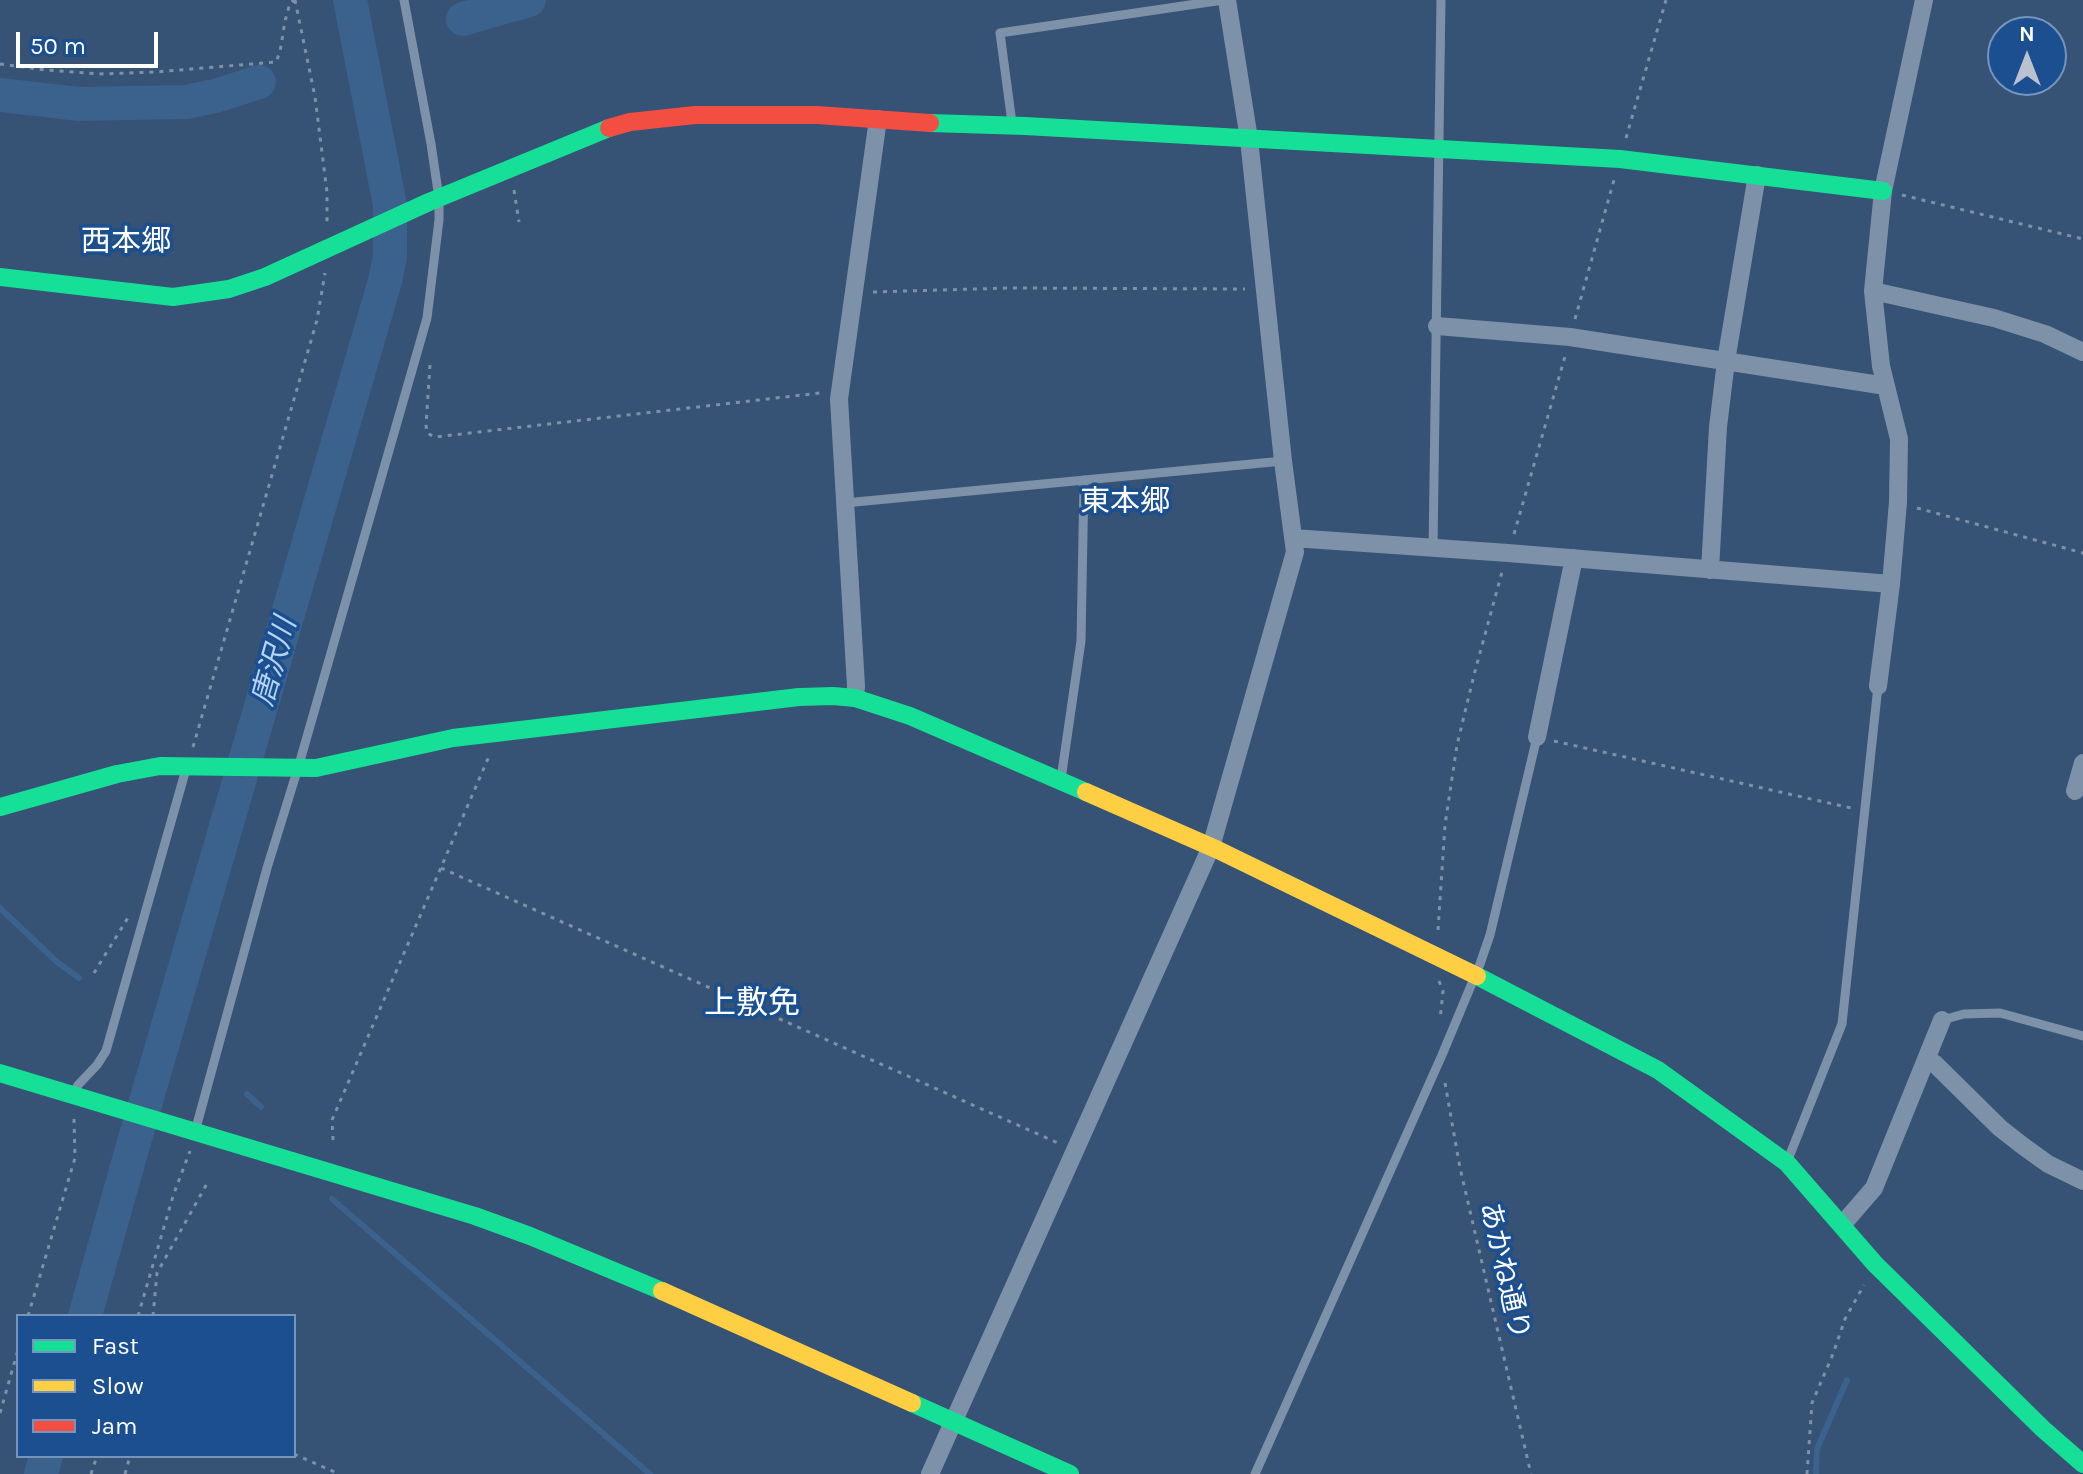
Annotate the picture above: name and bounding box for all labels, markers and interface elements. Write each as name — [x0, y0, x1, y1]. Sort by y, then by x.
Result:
scale bar — [20, 16, 162, 66]
north arrow — [1987, 16, 2067, 96]
text: N — [2019, 21, 2035, 47]
text: 50 m — [30, 32, 86, 60]
district label: 西本郷 — [81, 224, 171, 260]
district label: 東本郷 — [1080, 484, 1170, 520]
water label: 唐沢川 — [245, 614, 305, 710]
district label: 上敷免 — [704, 985, 800, 1023]
street label: あかね通り — [1472, 1199, 1536, 1343]
legend — [16, 1314, 296, 1458]
text: Fast — [92, 1332, 139, 1360]
text: Slow — [92, 1372, 144, 1400]
text: Jam — [92, 1412, 137, 1440]

